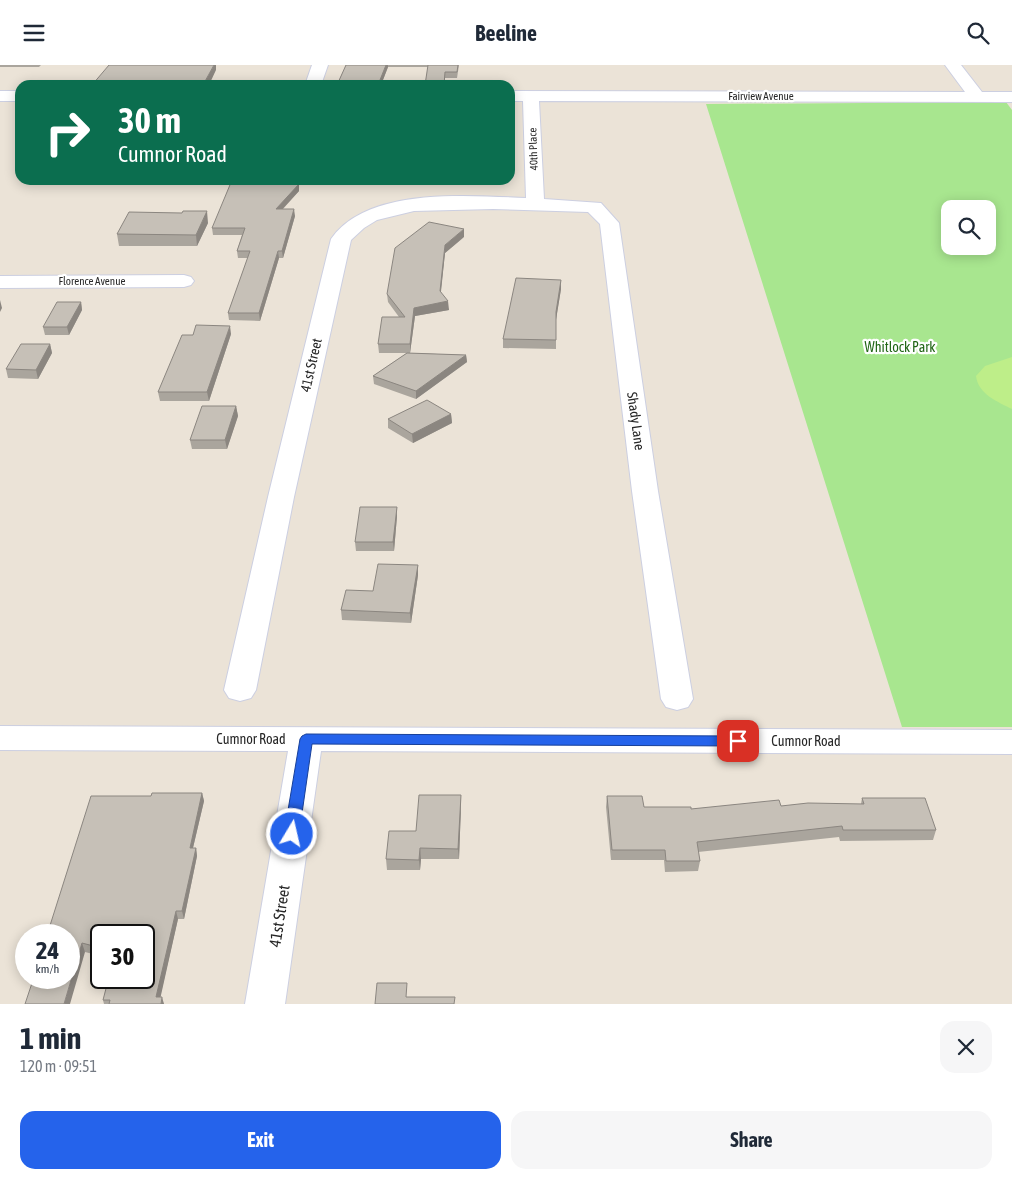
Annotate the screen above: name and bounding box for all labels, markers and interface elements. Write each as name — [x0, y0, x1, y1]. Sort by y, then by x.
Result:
icon: menu — [20, 19, 48, 47]
icon: search — [964, 19, 992, 47]
text: Beeline — [475, 20, 537, 46]
street label: Fairview Avenue — [728, 90, 794, 102]
icon: right — [35, 100, 100, 165]
text: 30 m — [118, 100, 181, 140]
street label: 40th Place — [526, 127, 540, 171]
text: Cumnor Road — [118, 141, 227, 167]
map controls — [941, 200, 996, 255]
button: search — [941, 200, 996, 255]
street label: Florence Avenue — [58, 275, 126, 287]
street label: 41st Street — [297, 337, 325, 393]
park label: Whitlock Park — [865, 339, 935, 355]
street label: Shady Lane — [624, 391, 648, 451]
pin — [717, 720, 759, 762]
icon: arrive — [724, 727, 752, 755]
street label: Cumnor Road — [216, 731, 286, 747]
street label: Cumnor Road — [771, 733, 841, 749]
position arrow — [265, 807, 317, 859]
street label: 41st Street — [265, 883, 293, 948]
speed limit sign: 30 — [90, 924, 155, 989]
text: 24 — [36, 936, 59, 964]
text: km/h — [36, 962, 59, 976]
text: 1 min — [20, 1021, 81, 1055]
button: close — [940, 1021, 992, 1073]
text: 120 m · 09:51 — [20, 1057, 97, 1075]
button: Exit — [20, 1111, 501, 1169]
button: Share — [511, 1111, 992, 1169]

